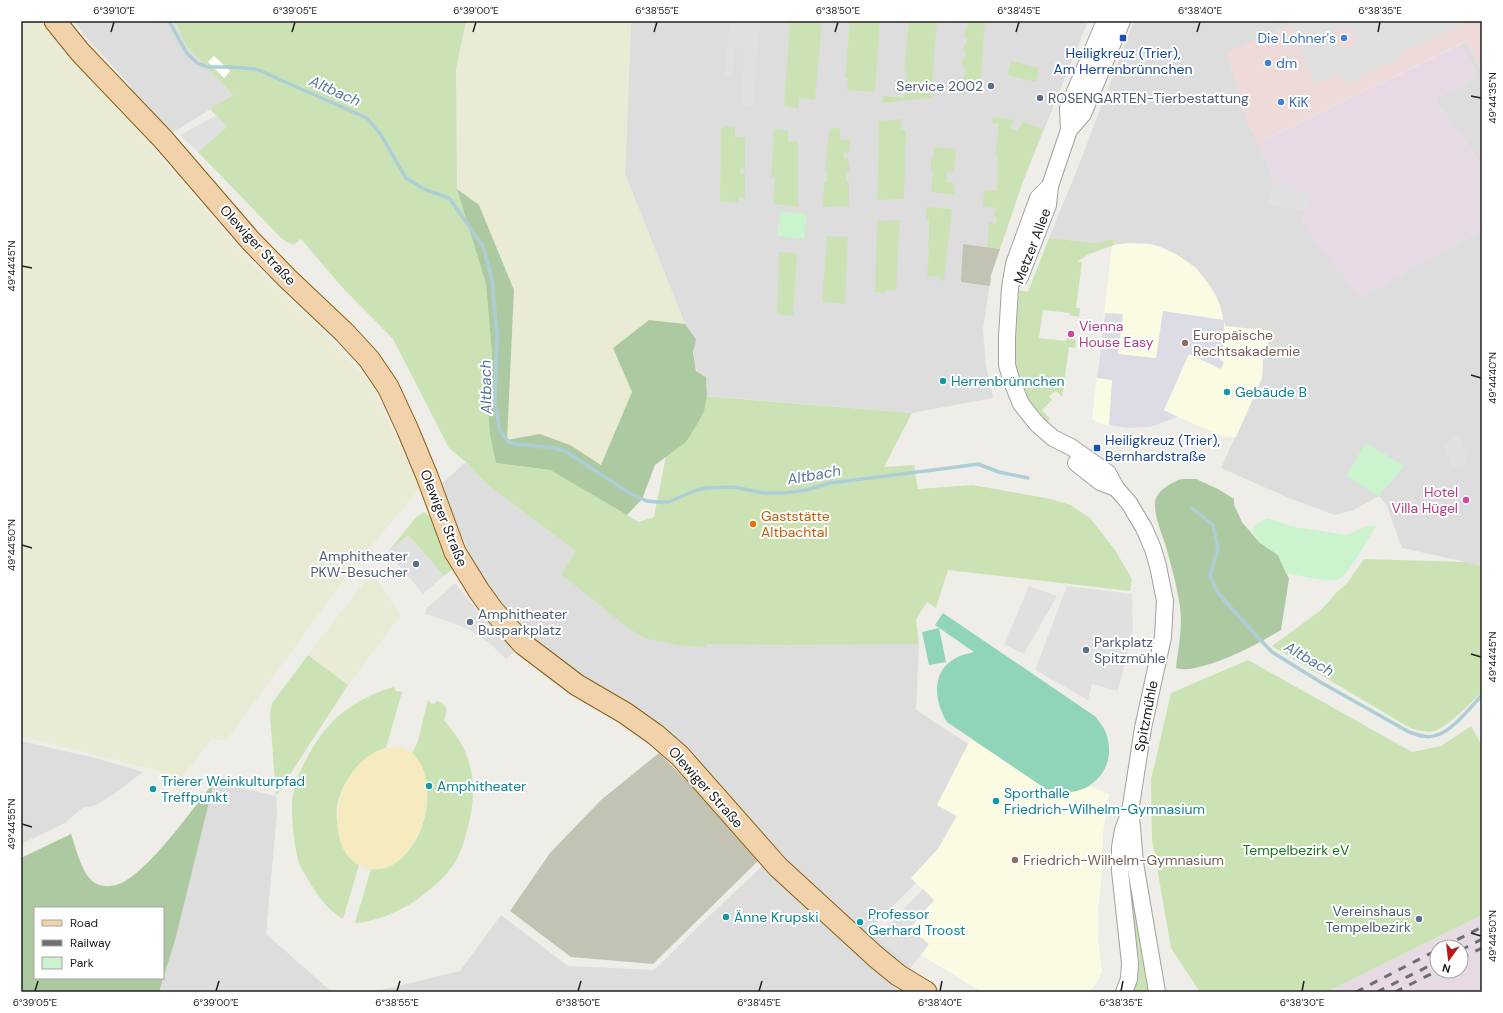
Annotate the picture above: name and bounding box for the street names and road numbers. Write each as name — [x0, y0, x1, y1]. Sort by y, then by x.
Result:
street label: Olewiger Straße — [216, 201, 300, 289]
street label: Metzer Allee — [1009, 206, 1055, 286]
street label: Olewiger Straße — [416, 467, 472, 569]
street label: Spitzmühle — [1130, 679, 1162, 753]
street label: Olewiger Straße — [665, 743, 747, 832]

